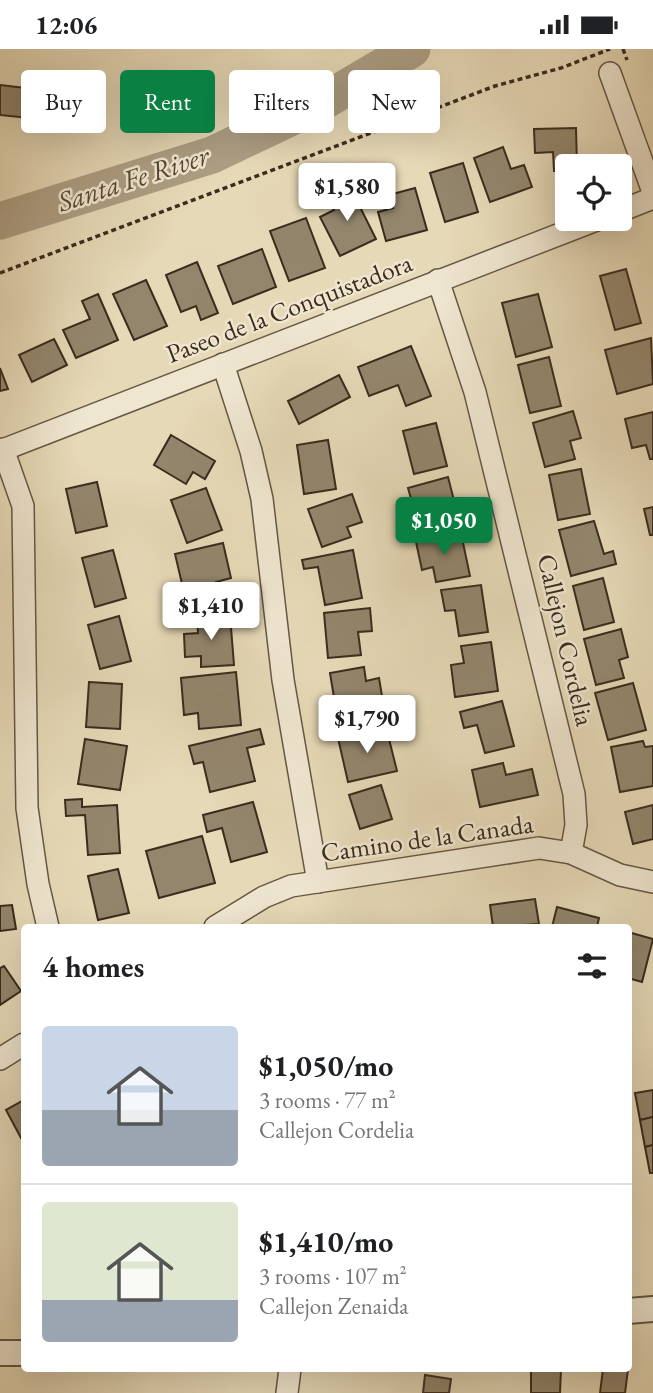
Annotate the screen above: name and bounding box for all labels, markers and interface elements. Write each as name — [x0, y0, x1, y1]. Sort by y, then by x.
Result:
text: 12:06 — [35, 8, 97, 42]
chip: Buy — [21, 70, 106, 133]
chip: Rent — [120, 70, 215, 133]
chip: Filters — [229, 70, 334, 133]
chip: New — [348, 70, 440, 133]
water label: Santa Fe River — [52, 136, 215, 220]
map controls — [555, 154, 632, 231]
button: locate — [555, 154, 632, 231]
pin: $1,580 — [290, 163, 404, 223]
text: $1,580 — [315, 171, 379, 201]
street label: Paseo de la Conquistadora — [161, 245, 417, 371]
pin: $1,050 — [387, 497, 501, 557]
text: $1,050 — [412, 505, 476, 535]
street label: Callejon Cordelia — [530, 551, 602, 730]
pin: $1,410 — [154, 583, 268, 642]
text: $1,410 — [179, 590, 243, 620]
pin: $1,790 — [310, 695, 424, 755]
text: $1,790 — [335, 703, 399, 733]
street label: Camino de la Canada — [319, 806, 536, 870]
text: 4 homes — [42, 947, 144, 986]
icon: filters — [573, 947, 611, 985]
text: $1,050/mo — [259, 1046, 393, 1085]
icon: home — [98, 1054, 182, 1138]
text: 3 rooms · 77 m² — [259, 1085, 396, 1115]
text: Callejon Cordelia — [259, 1115, 414, 1145]
text: $1,410/mo — [259, 1222, 393, 1261]
icon: home — [98, 1230, 182, 1314]
text: 3 rooms · 107 m² — [259, 1261, 407, 1291]
text: Callejon Zenaida — [259, 1291, 408, 1321]

